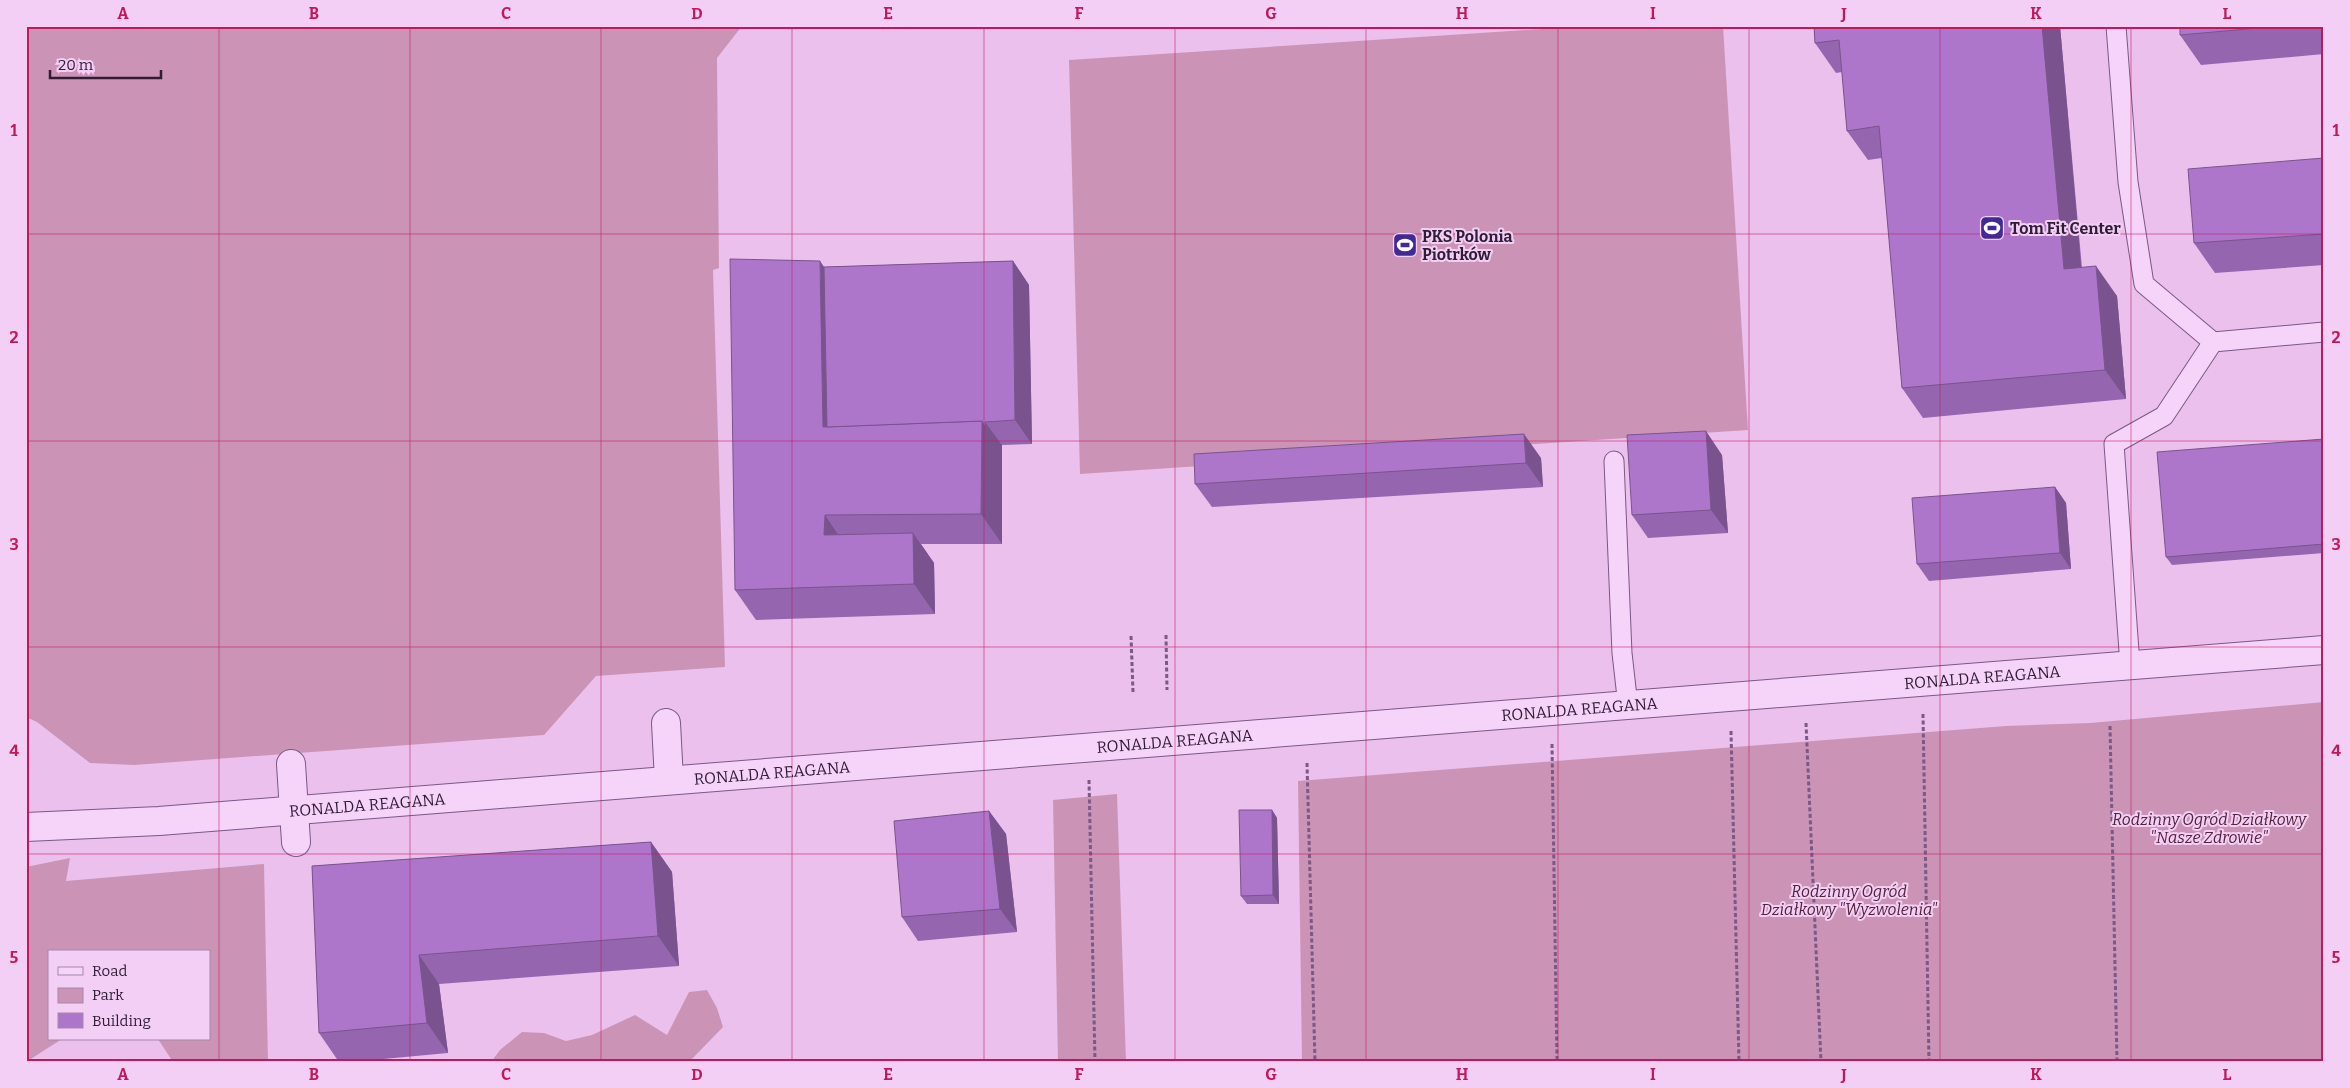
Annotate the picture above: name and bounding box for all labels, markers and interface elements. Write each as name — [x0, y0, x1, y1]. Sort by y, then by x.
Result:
text: A — [117, 4, 129, 23]
text: B — [309, 4, 319, 23]
text: C — [501, 4, 511, 23]
text: D — [691, 4, 703, 23]
text: E — [883, 4, 893, 23]
text: F — [1075, 4, 1084, 23]
text: G — [1265, 4, 1277, 23]
text: H — [1456, 4, 1469, 23]
text: I — [1650, 4, 1656, 23]
text: J — [1840, 4, 1847, 23]
text: K — [2030, 4, 2042, 23]
text: L — [2223, 4, 2232, 23]
scale bar — [50, 48, 161, 80]
text: 20 m — [58, 56, 94, 74]
text: 1 — [11, 121, 18, 140]
text: 1 — [2333, 121, 2340, 140]
sports icon: Tom Fit Center — [1979, 215, 2005, 241]
place label: Tom Fit Center — [2010, 219, 2121, 238]
place label: PKS Polonia Piotrków — [1422, 227, 1513, 264]
sports icon: PKS Polonia Piotrków — [1392, 232, 1418, 258]
text: 2 — [9, 328, 19, 347]
text: 2 — [2331, 328, 2341, 347]
text: 3 — [9, 535, 19, 554]
text: 3 — [2331, 535, 2341, 554]
street label: RONALDA REAGANA — [1903, 661, 2062, 693]
street label: RONALDA REAGANA — [1500, 693, 1659, 724]
street label: RONALDA REAGANA — [1096, 725, 1254, 756]
text: 4 — [9, 741, 19, 760]
text: 4 — [2331, 741, 2341, 760]
street label: RONALDA REAGANA — [693, 757, 852, 788]
street label: RONALDA REAGANA — [288, 789, 447, 820]
park label: Rodzinny Ogród Działkowy "Nasze Zdrowie" — [2112, 810, 2307, 847]
park label: Rodzinny Ogród Działkowy "Wyzwolenia" — [1761, 882, 1938, 919]
text: 5 — [10, 948, 19, 967]
text: 5 — [2332, 948, 2341, 967]
legend — [48, 950, 210, 1040]
text: Road — [92, 962, 127, 980]
text: Park — [92, 986, 124, 1004]
text: Building — [92, 1012, 151, 1030]
text: A — [117, 1065, 129, 1084]
text: B — [309, 1065, 319, 1084]
text: C — [501, 1065, 511, 1084]
text: D — [691, 1065, 703, 1084]
text: E — [883, 1065, 893, 1084]
text: F — [1075, 1065, 1084, 1084]
text: G — [1265, 1065, 1277, 1084]
text: H — [1456, 1065, 1469, 1084]
text: I — [1650, 1065, 1656, 1084]
text: J — [1840, 1065, 1847, 1084]
text: K — [2030, 1065, 2042, 1084]
text: L — [2223, 1065, 2232, 1084]

